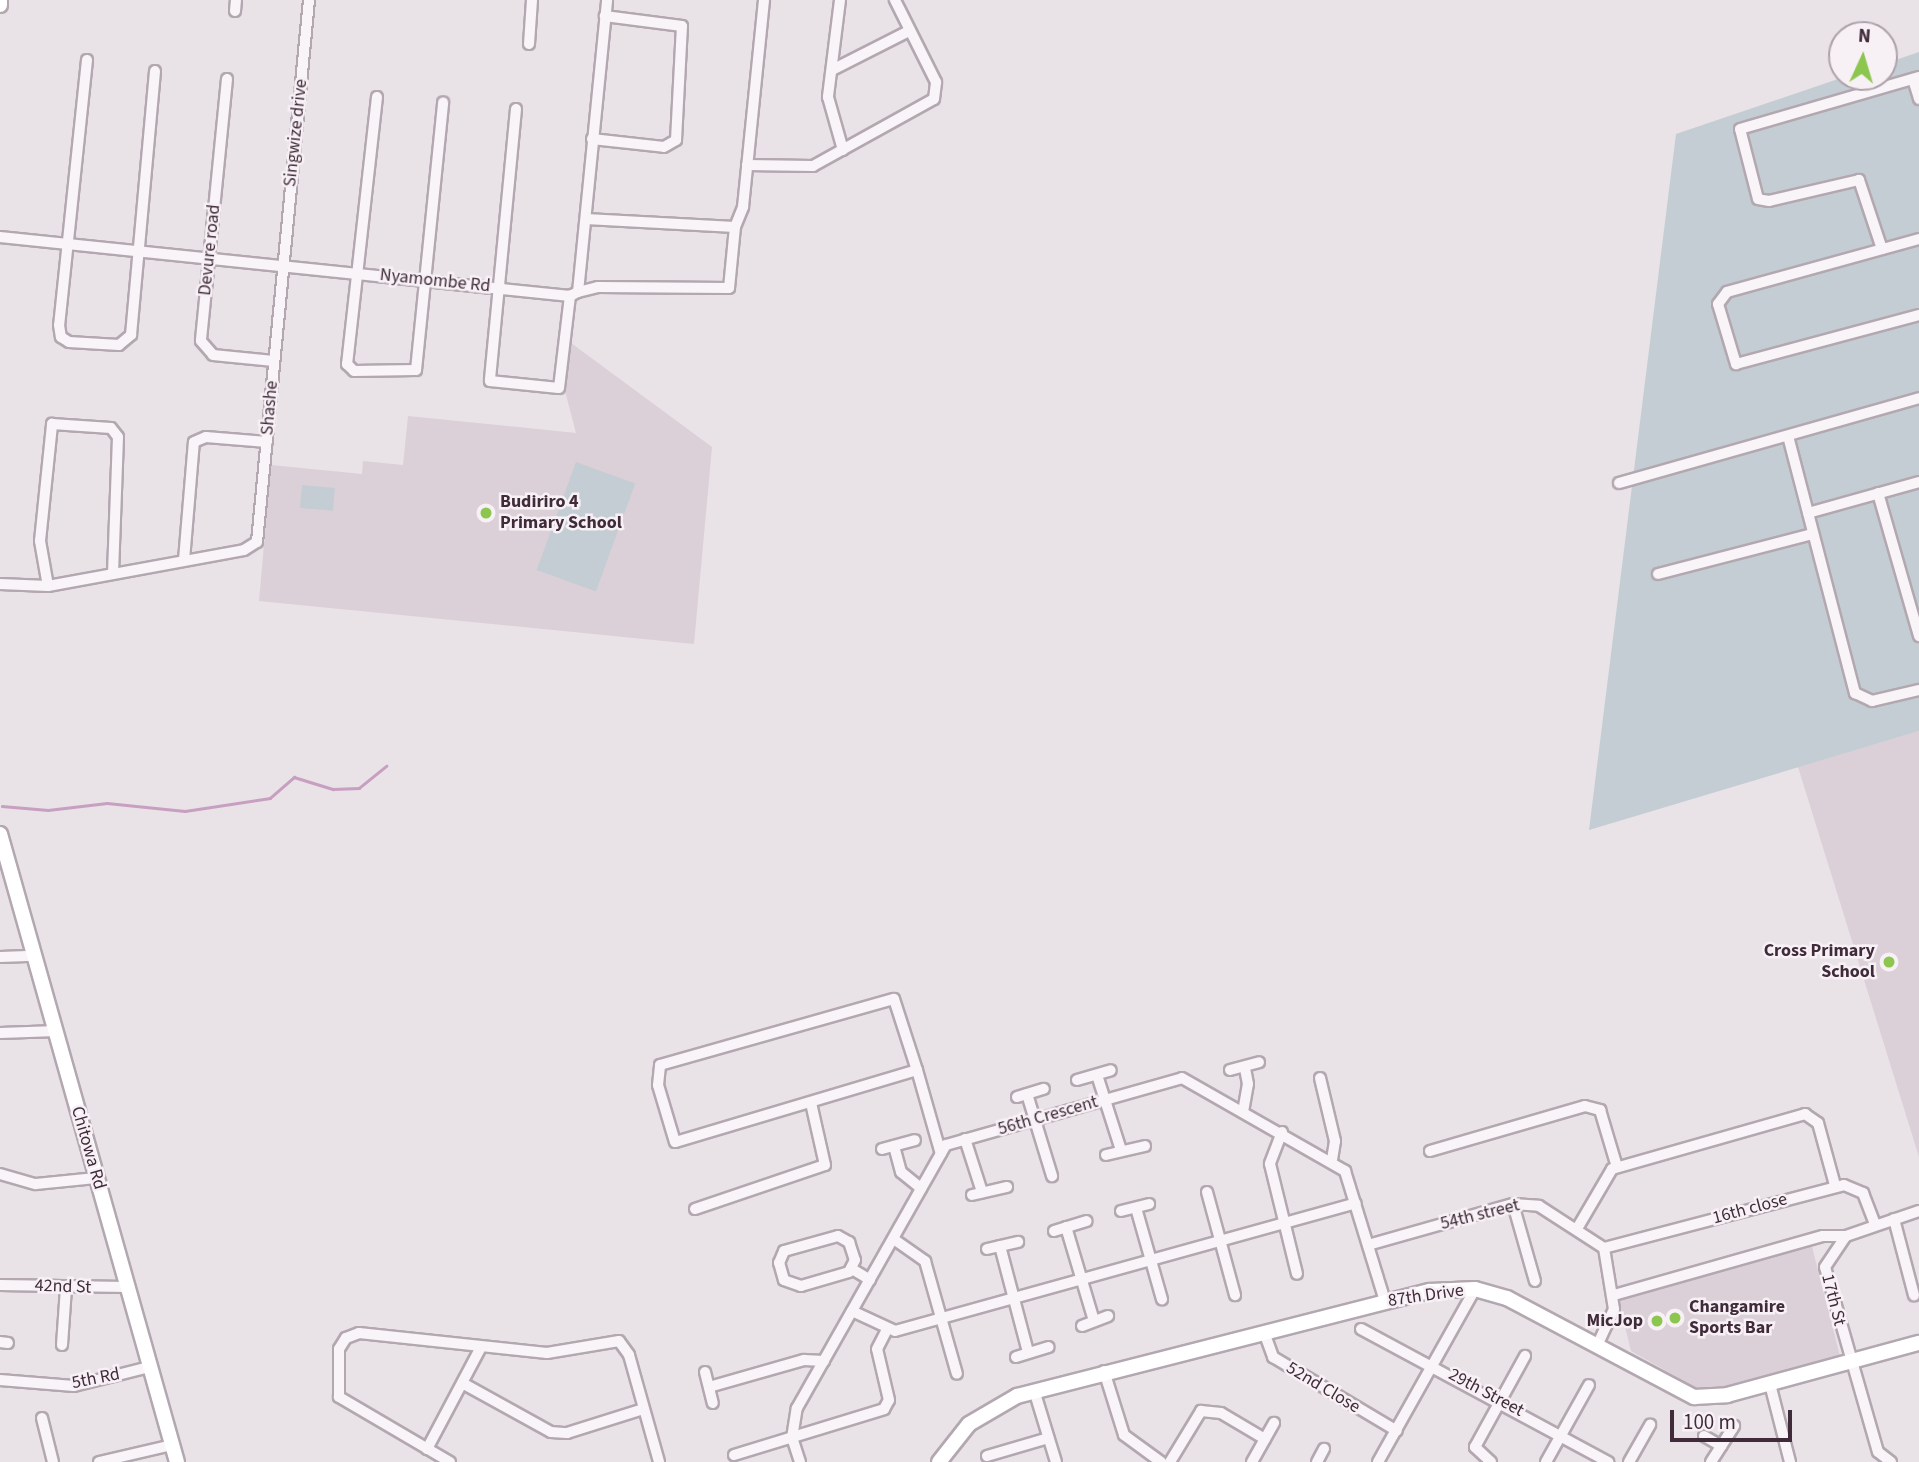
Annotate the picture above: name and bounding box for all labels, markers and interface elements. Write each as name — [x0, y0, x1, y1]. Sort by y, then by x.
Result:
north arrow — [1828, 21, 1898, 91]
text: N — [1857, 23, 1872, 50]
street label: Singwize drive — [280, 78, 312, 188]
street label: Devure road — [194, 203, 226, 297]
street label: Nyamombe Rd — [379, 264, 491, 298]
street label: Shashe — [257, 380, 283, 436]
place label: Budiriro 4 Primary School — [500, 492, 622, 534]
marker: Budiriro 4 Primary School — [478, 505, 494, 521]
place label: Cross Primary School — [1764, 941, 1875, 984]
marker: Cross Primary School — [1881, 954, 1897, 970]
street label: 56th Crescent — [996, 1091, 1100, 1141]
street label: Chitowa Rd — [66, 1104, 110, 1192]
street label: 16th close — [1710, 1189, 1790, 1229]
street label: 54th street — [1438, 1195, 1522, 1235]
street label: 17th St — [1816, 1272, 1850, 1328]
street label: 42nd St — [34, 1275, 92, 1299]
street label: 87th Drive — [1387, 1280, 1465, 1312]
place label: Changamire Sports Bar — [1689, 1297, 1785, 1340]
place label: MicJop — [1586, 1310, 1643, 1332]
marker: Changamire Sports Bar — [1667, 1310, 1683, 1326]
marker: MicJop — [1649, 1313, 1665, 1329]
street label: 52nd Close — [1282, 1358, 1364, 1418]
street label: 5th Rd — [70, 1364, 122, 1394]
street label: 29th Street — [1445, 1364, 1527, 1422]
scale bar — [1674, 1396, 1797, 1440]
text: 100 m — [1683, 1407, 1736, 1437]

